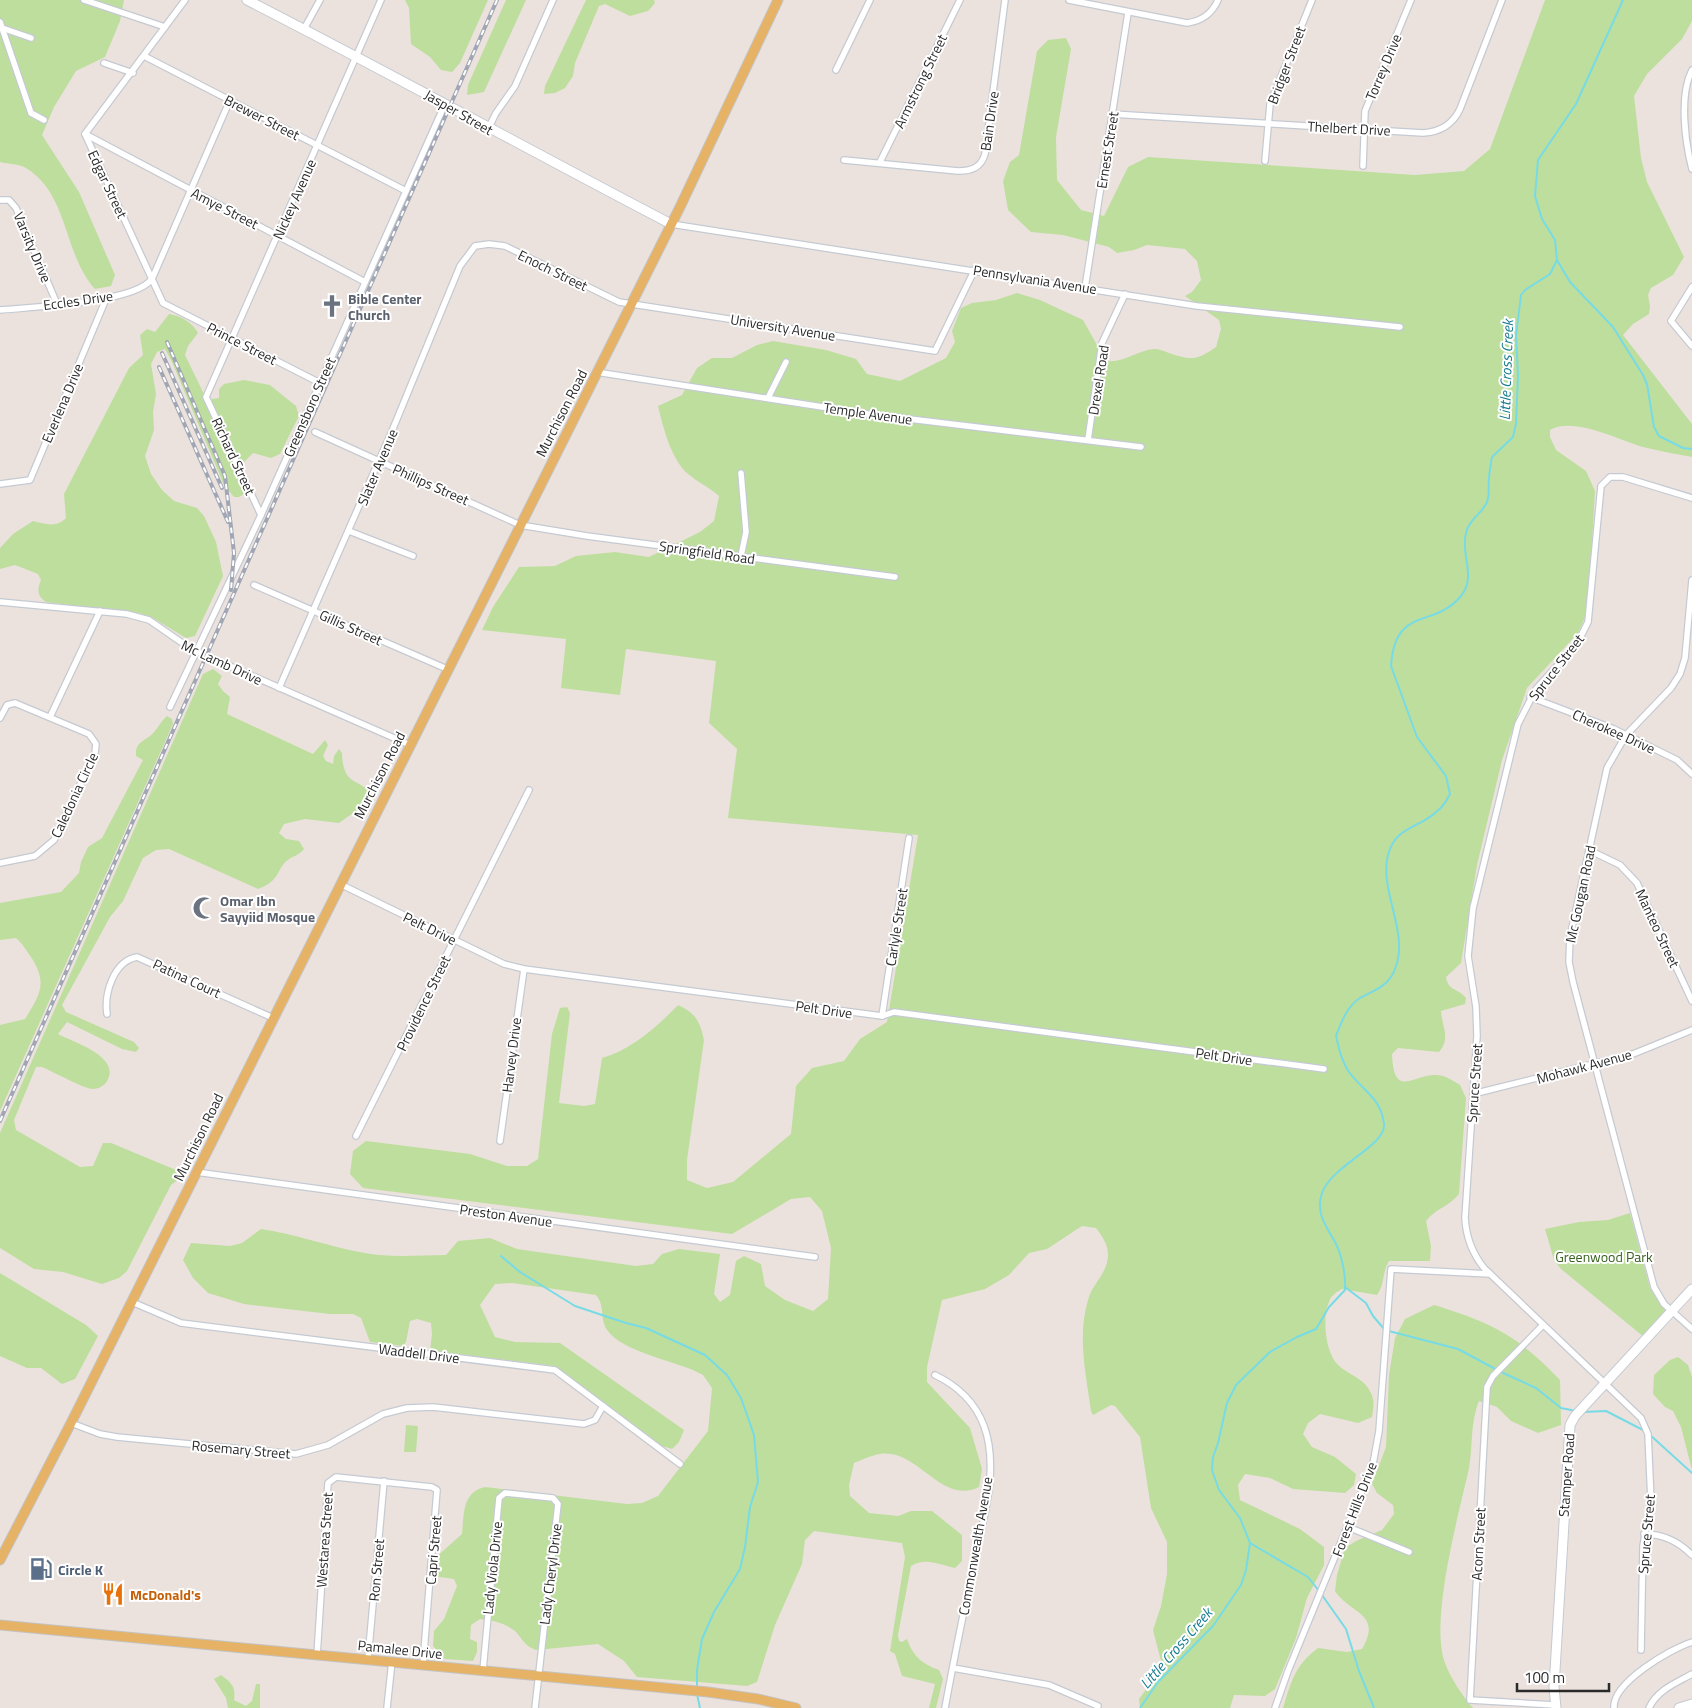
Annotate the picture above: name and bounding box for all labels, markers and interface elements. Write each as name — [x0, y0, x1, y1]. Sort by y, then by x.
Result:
street label: Bridger Street — [1261, 23, 1311, 107]
street label: Armstrong Street — [888, 30, 952, 132]
street label: Torrey Drive — [1360, 30, 1406, 104]
street label: Jasper Street — [421, 84, 497, 140]
street label: Brewer Street — [221, 89, 303, 145]
street label: Bain Drive — [974, 90, 1004, 152]
street label: Ernest Street — [1091, 110, 1123, 190]
street label: Thelbert Drive — [1307, 115, 1391, 141]
street label: Edgar Street — [83, 146, 133, 222]
street label: Nickey Avenue — [267, 156, 321, 242]
street label: Amye Street — [188, 182, 262, 234]
street label: Varsity Drive — [9, 209, 57, 285]
street label: Enoch Street — [514, 244, 592, 296]
street label: Pennsylvania Avenue — [972, 259, 1098, 299]
street label: Eccles Drive — [42, 285, 114, 315]
place label: Bible Center Church — [348, 288, 422, 325]
church icon: Bible Center Church — [319, 293, 345, 319]
street label: University Avenue — [729, 308, 837, 346]
street label: Prince Street — [203, 316, 281, 370]
water label: Little Cross Creek — [1493, 317, 1519, 421]
street label: Drexel Road — [1082, 343, 1114, 417]
street label: Greensboro Street — [278, 354, 340, 460]
street label: Everlena Drive — [36, 360, 88, 446]
street label: Murchison Road — [530, 366, 592, 460]
street label: Temple Avenue — [822, 396, 914, 430]
street label: Richard Street — [207, 414, 261, 498]
street label: Slater Avenue — [351, 425, 403, 509]
street label: Phillips Street — [390, 458, 473, 510]
street label: Springfield Road — [658, 535, 756, 569]
street label: Gillis Street — [316, 604, 386, 650]
street label: Spruce Street — [1523, 629, 1589, 705]
street label: Mc Lamb Drive — [178, 634, 266, 690]
street label: Cherokee Drive — [1569, 703, 1659, 759]
street label: Murchison Road — [348, 728, 410, 822]
street label: Caledonia Circle — [45, 749, 103, 841]
street label: Mc Gougan Road — [1559, 843, 1601, 945]
street label: Manteo Street — [1631, 885, 1685, 971]
street label: Carlyle Street — [879, 886, 913, 968]
place label: Omar Ibn Sayyiid Mosque — [220, 890, 315, 927]
mosque icon: Omar Ibn Sayyiid Mosque — [191, 895, 217, 921]
street label: Pelt Drive — [400, 906, 460, 950]
street label: Providence Street — [391, 951, 455, 1054]
street label: Patina Court — [150, 953, 225, 1003]
street label: Pelt Drive — [794, 995, 854, 1023]
street label: Harvey Drive — [496, 1016, 526, 1094]
street label: Pelt Drive — [1194, 1042, 1254, 1070]
street label: Spruce Street — [1461, 1043, 1487, 1123]
street label: Mohawk Avenue — [1534, 1043, 1634, 1089]
street label: Murchison Road — [168, 1090, 228, 1184]
street label: Preston Avenue — [458, 1198, 554, 1232]
park label: Greenwood Park — [1555, 1246, 1653, 1267]
street label: Waddell Drive — [377, 1338, 461, 1368]
street label: Stamper Road — [1553, 1432, 1579, 1518]
street label: Rosemary Street — [191, 1434, 291, 1464]
street label: Forest Hills Drive — [1326, 1459, 1382, 1559]
street label: Commonwealth Avenue — [952, 1475, 998, 1617]
street label: Westarea Street — [310, 1492, 338, 1588]
street label: Spruce Street — [1632, 1493, 1660, 1575]
street label: Acorn Street — [1466, 1507, 1490, 1581]
street label: Capri Street — [420, 1515, 446, 1585]
street label: Lady Viola Drive — [477, 1520, 507, 1616]
street label: Lady Cheryl Drive — [533, 1522, 567, 1626]
street label: Ron Street — [363, 1538, 389, 1602]
fuel station icon: Circle K — [28, 1556, 54, 1582]
place label: Circle K — [58, 1559, 104, 1580]
restaurant icon: McDonald's — [100, 1581, 126, 1607]
place label: McDonald's — [130, 1584, 201, 1605]
water label: Little Cross Creek — [1134, 1601, 1219, 1694]
street label: Pamalee Drive — [357, 1634, 443, 1664]
scale bar — [1517, 1660, 1610, 1692]
text: 100 m — [1524, 1666, 1565, 1689]

